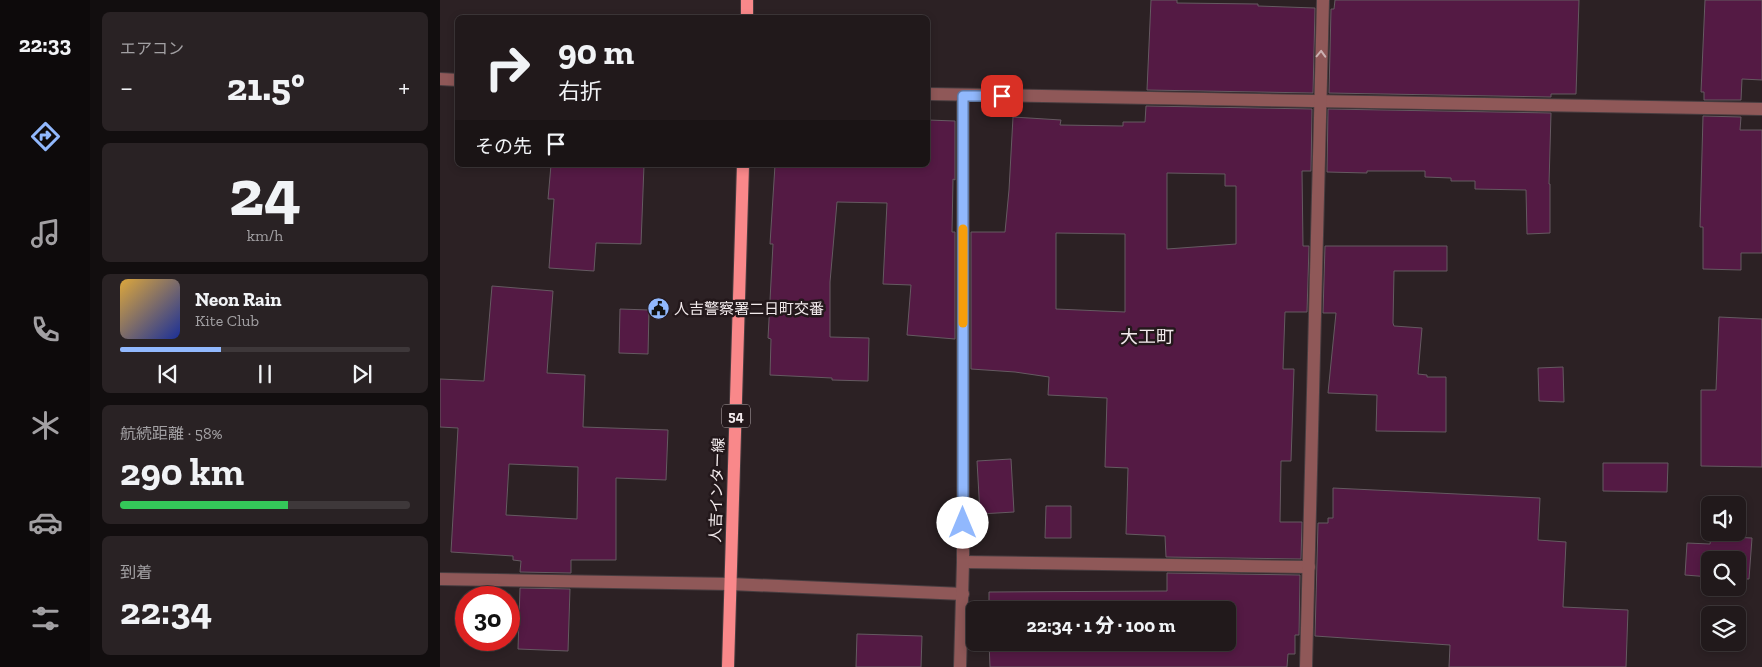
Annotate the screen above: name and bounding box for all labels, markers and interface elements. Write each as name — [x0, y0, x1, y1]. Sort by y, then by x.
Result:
text: 22:33 — [19, 31, 71, 58]
text: 90 m — [558, 31, 634, 73]
icon: right — [475, 35, 540, 100]
text: エアコン — [120, 39, 184, 58]
one-way arrow — [1316, 50, 1327, 58]
text: 21.5° — [227, 64, 305, 110]
text: − — [120, 71, 133, 104]
text: + — [398, 71, 410, 104]
pin — [981, 75, 1023, 117]
text: 右折 — [558, 78, 602, 105]
icon: arrive — [988, 82, 1016, 110]
icon: directions — [28, 119, 63, 154]
icon: arrive — [542, 130, 570, 158]
text: その先 — [475, 135, 532, 158]
text: 24 — [229, 154, 301, 232]
icon: music — [28, 216, 63, 251]
text: km/h — [247, 226, 283, 245]
text: Neon Rain — [195, 288, 282, 311]
public building icon: 人吉警察署二日町交番 — [646, 297, 670, 321]
place label: 人吉警察署二日町交番 — [674, 300, 824, 318]
text: Kite Club — [195, 311, 259, 330]
icon: phone — [28, 312, 63, 347]
district label: 大工町 — [1120, 326, 1174, 348]
icon: previous — [154, 360, 182, 388]
icon: pause — [251, 360, 279, 388]
icon: next — [348, 360, 376, 388]
road number: 54 — [722, 404, 750, 428]
icon: climate — [28, 408, 63, 443]
text: 航続距離 · 58% — [120, 424, 223, 443]
street label: 人吉インター線 — [706, 437, 728, 543]
text: 290 km — [120, 449, 244, 495]
position arrow — [936, 496, 988, 548]
map controls — [1701, 496, 1746, 651]
button: sound — [1701, 496, 1746, 541]
icon: car — [28, 505, 63, 540]
button: search — [1701, 551, 1746, 596]
text: 到着 — [120, 563, 152, 582]
speed limit sign: 30 — [455, 586, 520, 651]
text: 22:34 — [120, 588, 212, 634]
icon: filters — [28, 601, 63, 636]
button: layers — [1701, 606, 1746, 651]
text: 22:34 · 1 分 · 100 m — [1026, 614, 1176, 637]

